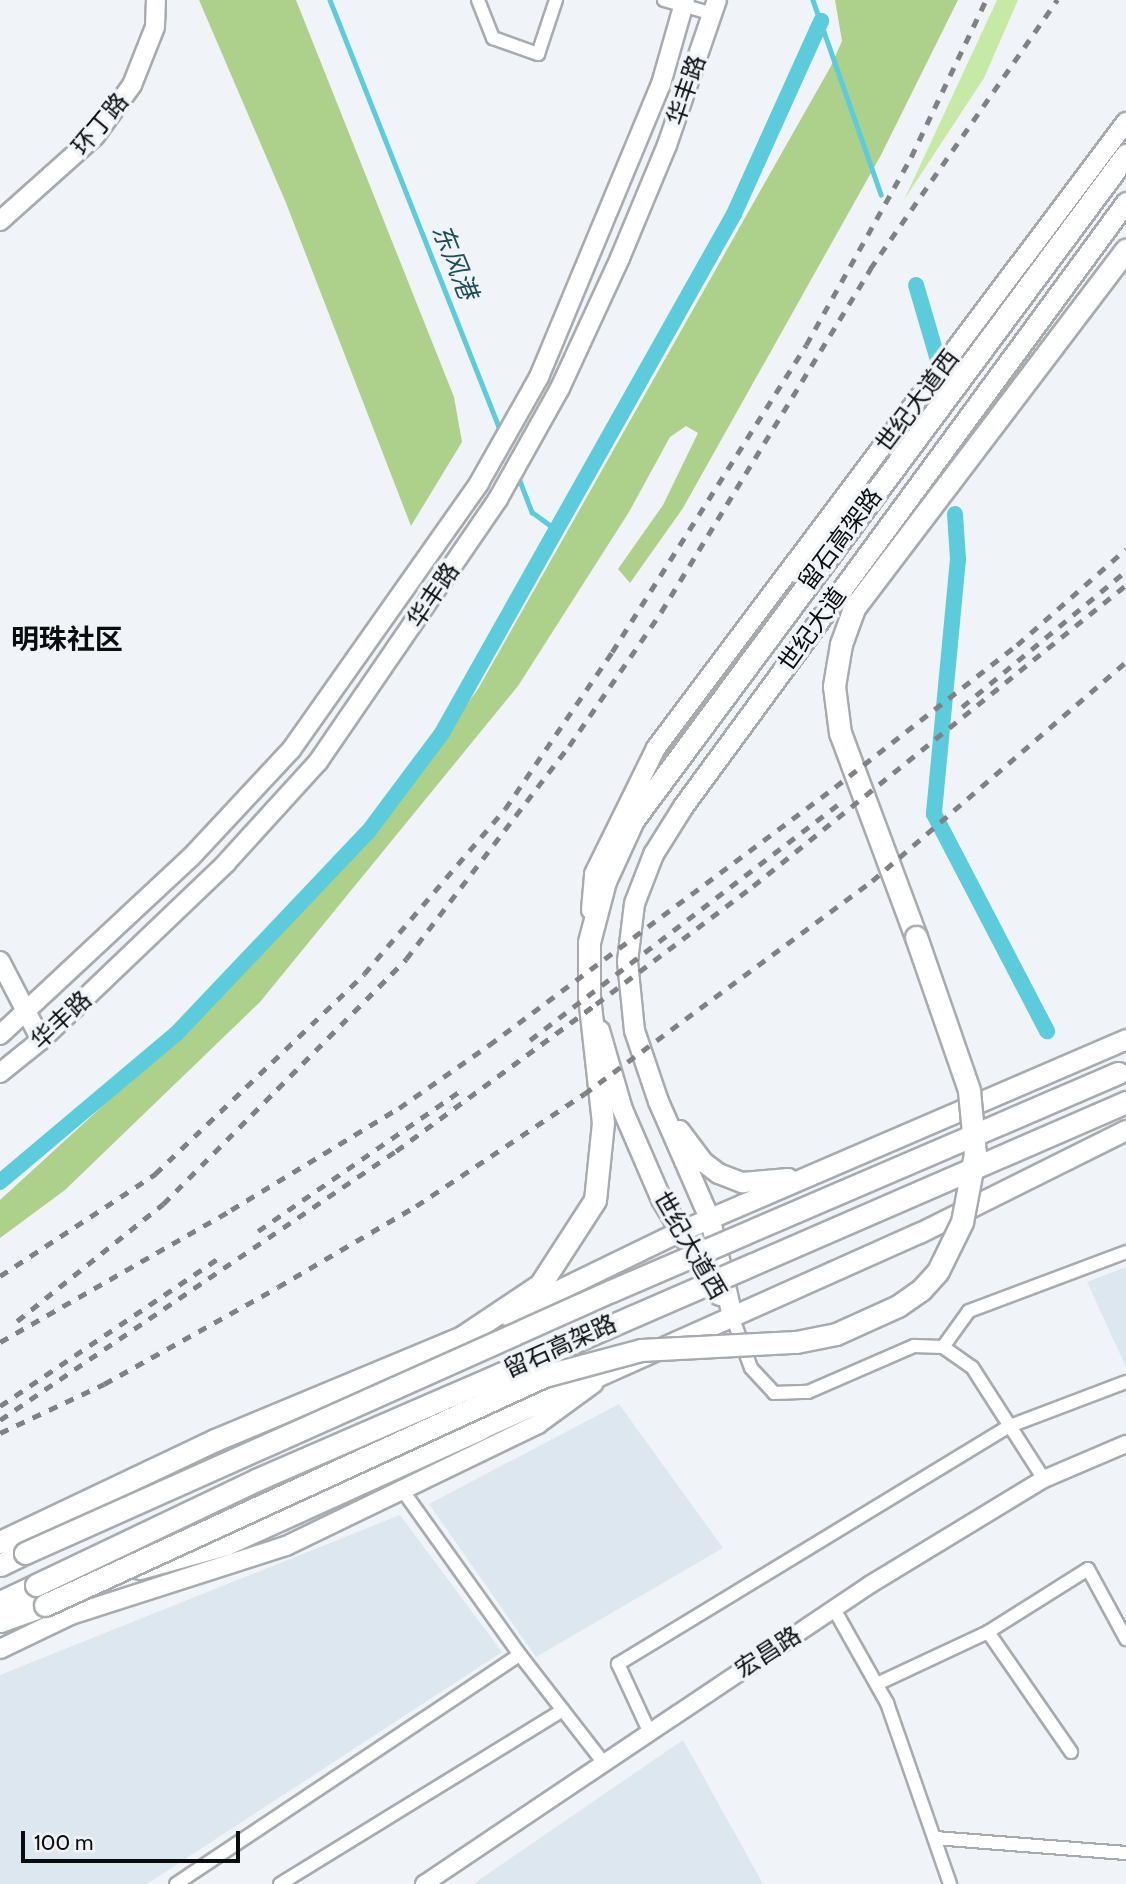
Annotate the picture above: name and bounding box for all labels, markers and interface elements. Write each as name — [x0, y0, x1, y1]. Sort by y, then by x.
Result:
street label: 华丰路 — [661, 51, 711, 129]
street label: 环丁路 — [66, 87, 134, 161]
water label: 东风港 — [425, 220, 483, 304]
street label: 世纪大道西 — [869, 344, 965, 458]
street label: 留石高架路 — [792, 482, 888, 596]
street label: 华丰路 — [401, 557, 465, 633]
street label: 世纪大道 — [772, 582, 852, 676]
district label: 明珠社区 — [11, 622, 123, 656]
street label: 华丰路 — [25, 985, 97, 1055]
street label: 世纪大道西 — [648, 1186, 732, 1304]
street label: 留石高架路 — [499, 1308, 621, 1384]
street label: 宏昌路 — [730, 1620, 806, 1684]
scale bar — [24, 1818, 243, 1862]
text: 100 m — [34, 1830, 93, 1855]

